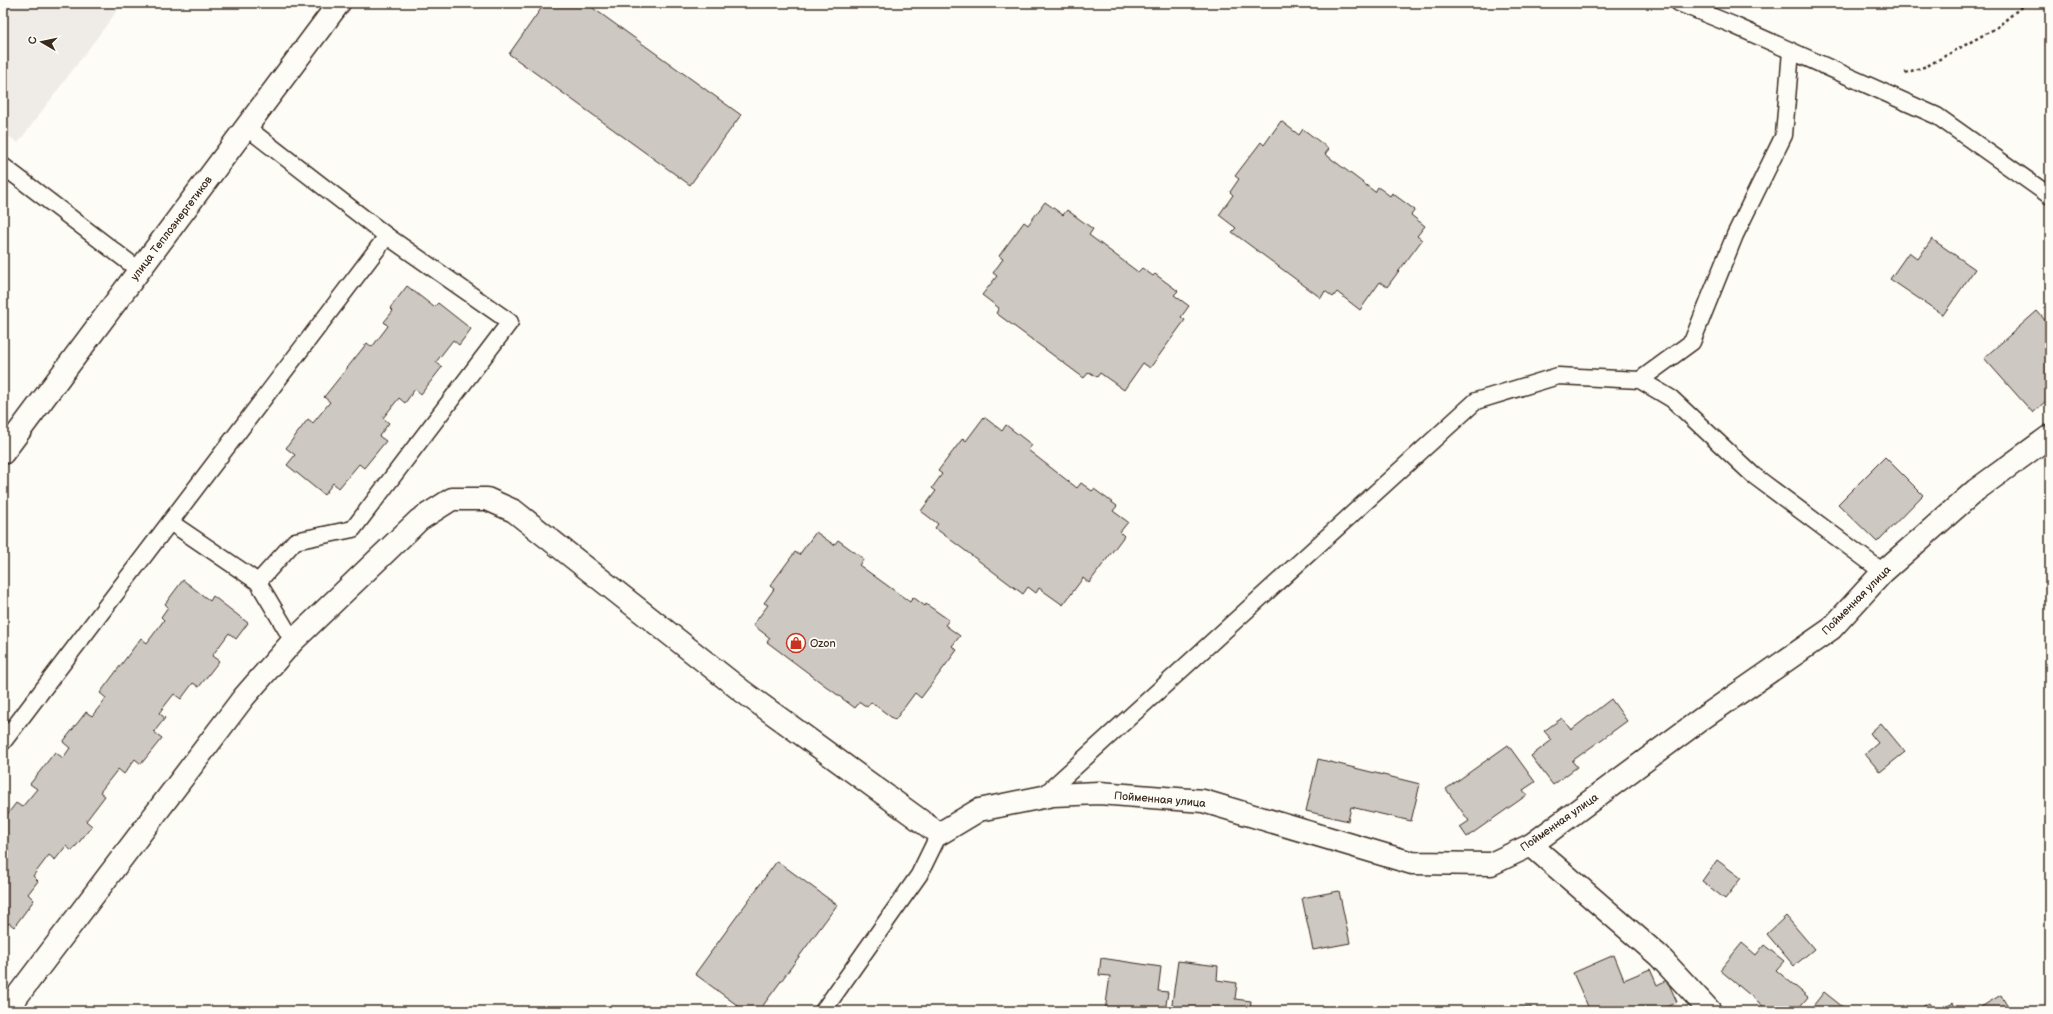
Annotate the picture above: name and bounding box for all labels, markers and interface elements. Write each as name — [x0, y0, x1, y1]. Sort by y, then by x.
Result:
north arrow — [22, 22, 62, 62]
text: С — [26, 35, 40, 45]
street label: улица Теплоэнергетиков — [128, 173, 215, 283]
street label: Пойменная улица — [1819, 563, 1894, 638]
shop icon: Ozon — [785, 632, 807, 654]
place label: Ozon — [810, 637, 836, 650]
street label: Пойменная улица — [1114, 789, 1207, 810]
street label: Пойменная улица — [1518, 790, 1601, 854]

